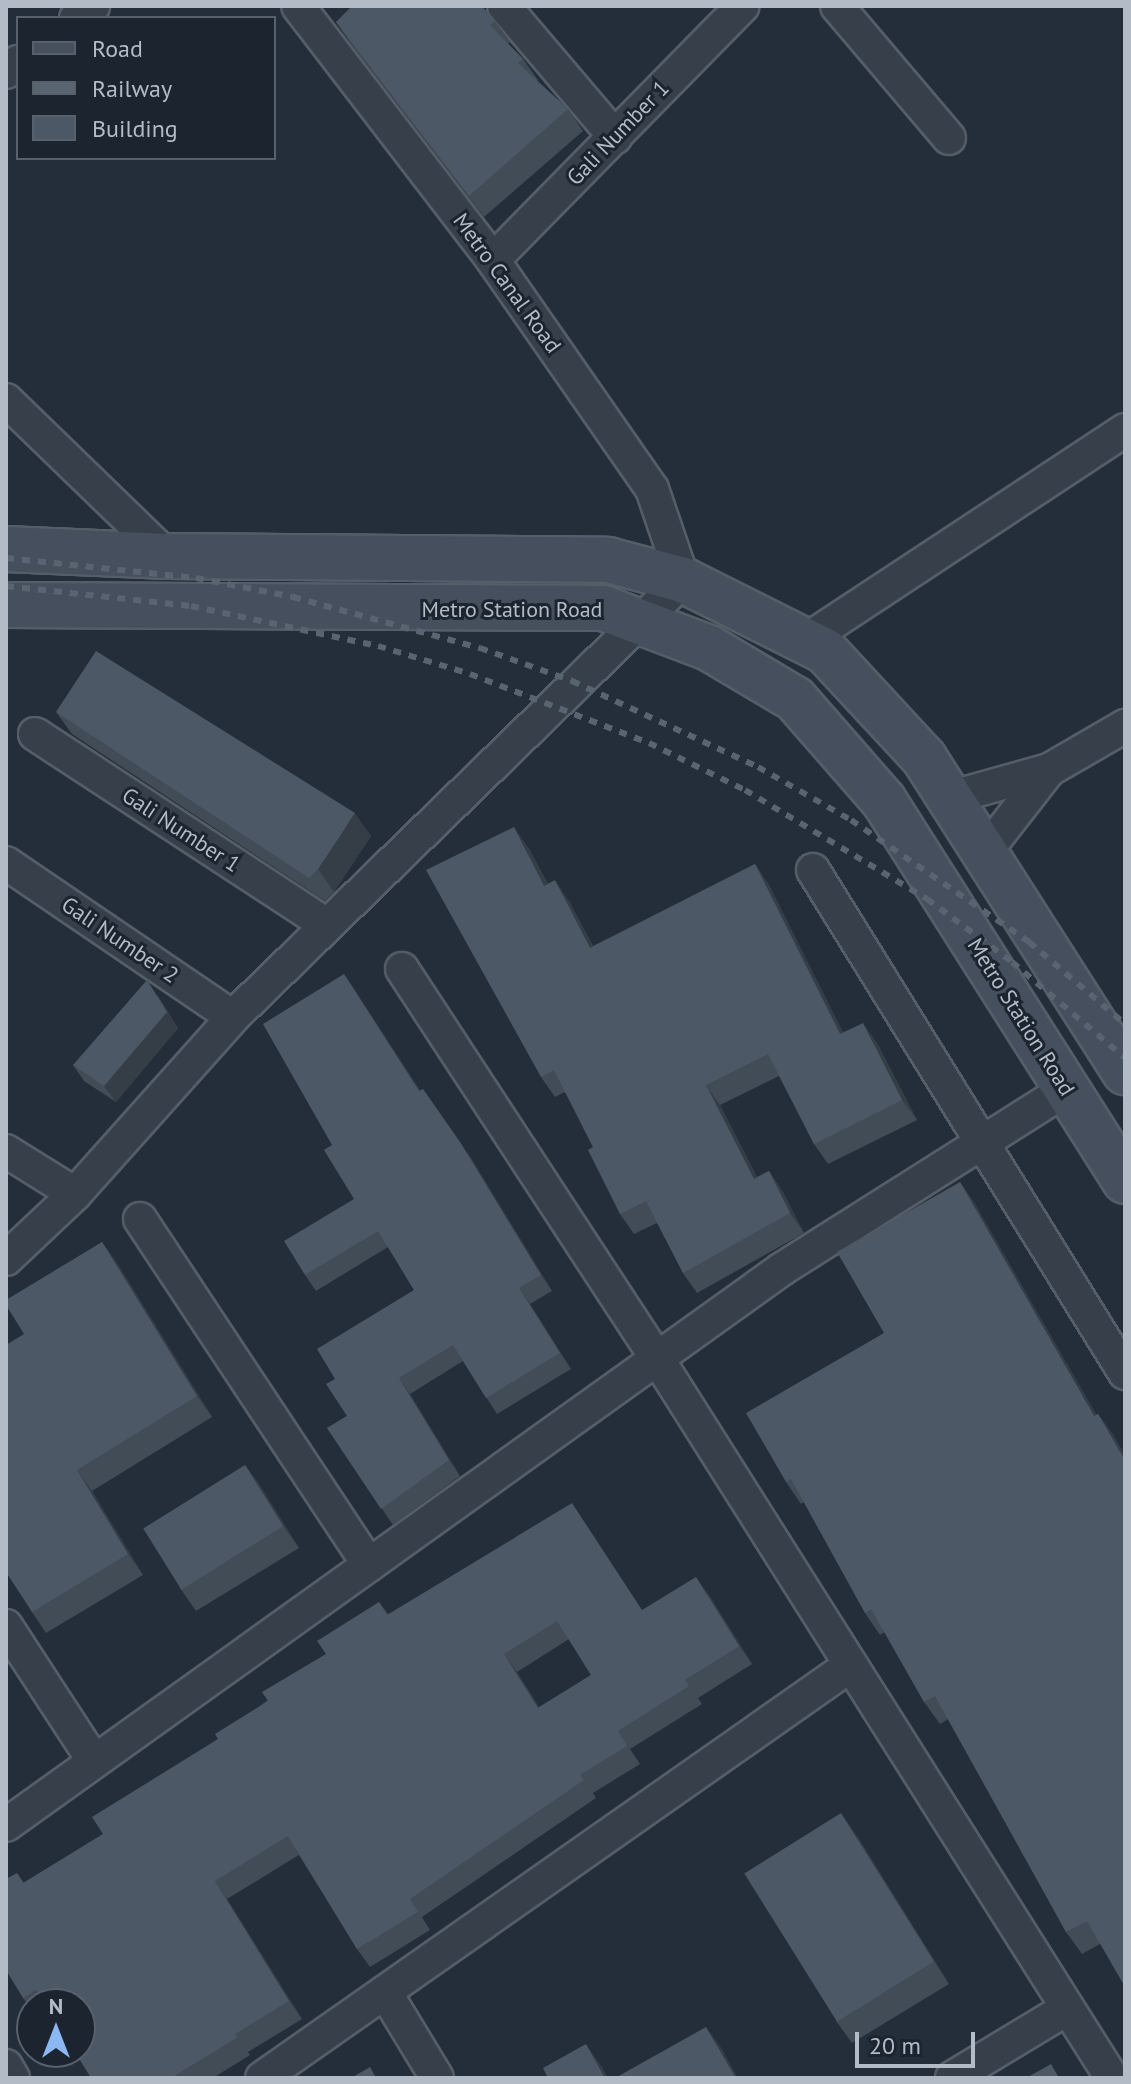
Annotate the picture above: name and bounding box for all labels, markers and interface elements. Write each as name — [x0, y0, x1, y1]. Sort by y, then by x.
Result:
legend — [16, 16, 276, 160]
text: Road — [92, 33, 143, 64]
text: Railway — [92, 73, 172, 104]
street label: Gali Number 1 — [561, 75, 675, 191]
text: Building — [92, 113, 178, 144]
street label: Metro Canal Road — [448, 208, 566, 358]
street label: Metro Station Road — [422, 597, 602, 623]
street label: Gali Number 1 — [117, 782, 245, 878]
street label: Gali Number 2 — [56, 891, 184, 989]
street label: Metro Station Road — [962, 933, 1080, 1101]
north arrow — [16, 1988, 96, 2068]
text: N — [49, 1992, 63, 2020]
scale bar — [859, 2016, 979, 2066]
text: 20 m — [869, 2030, 921, 2061]

